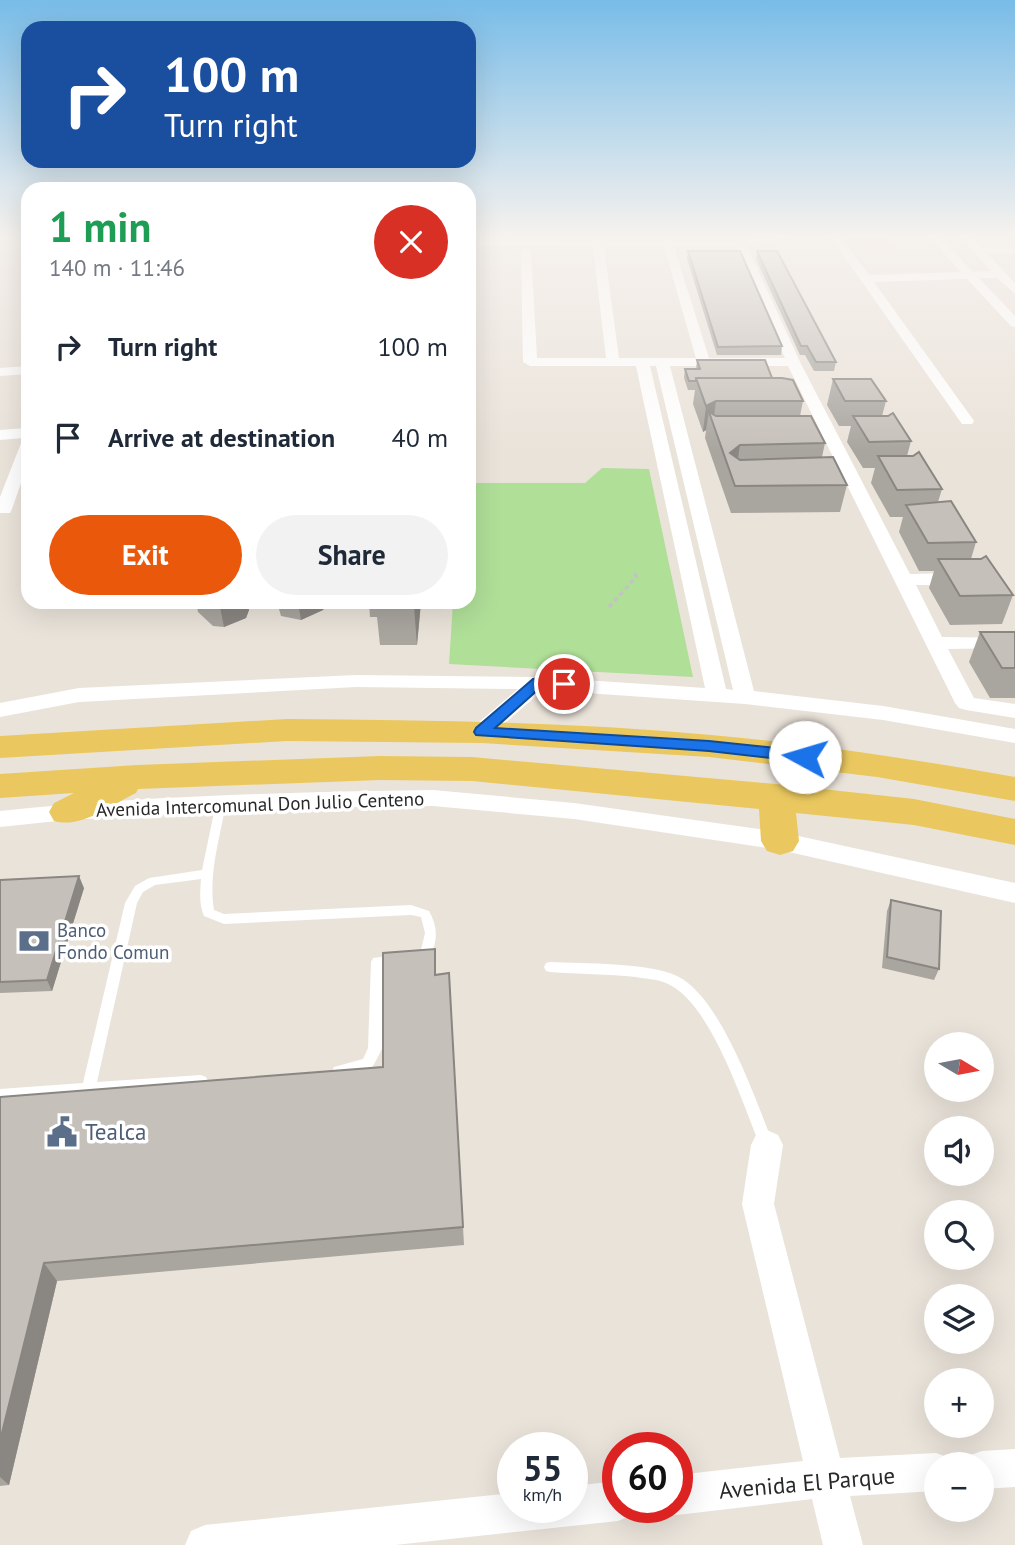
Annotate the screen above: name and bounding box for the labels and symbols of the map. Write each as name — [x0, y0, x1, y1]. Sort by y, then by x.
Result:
pin — [534, 654, 594, 714]
position arrow — [768, 720, 842, 794]
street label: Avenida Intercomunal Don Julio Centeno — [95, 786, 425, 822]
place label: Banco Fondo Comun — [57, 918, 169, 964]
bank icon: Banco Fondo Comun — [17, 924, 51, 958]
north arrow — [924, 1032, 994, 1102]
public building icon: Tealca — [45, 1115, 79, 1149]
place label: Tealca — [85, 1117, 146, 1146]
speed limit sign: 60 — [602, 1432, 693, 1523]
street label: Avenida El Parque — [718, 1460, 896, 1505]

